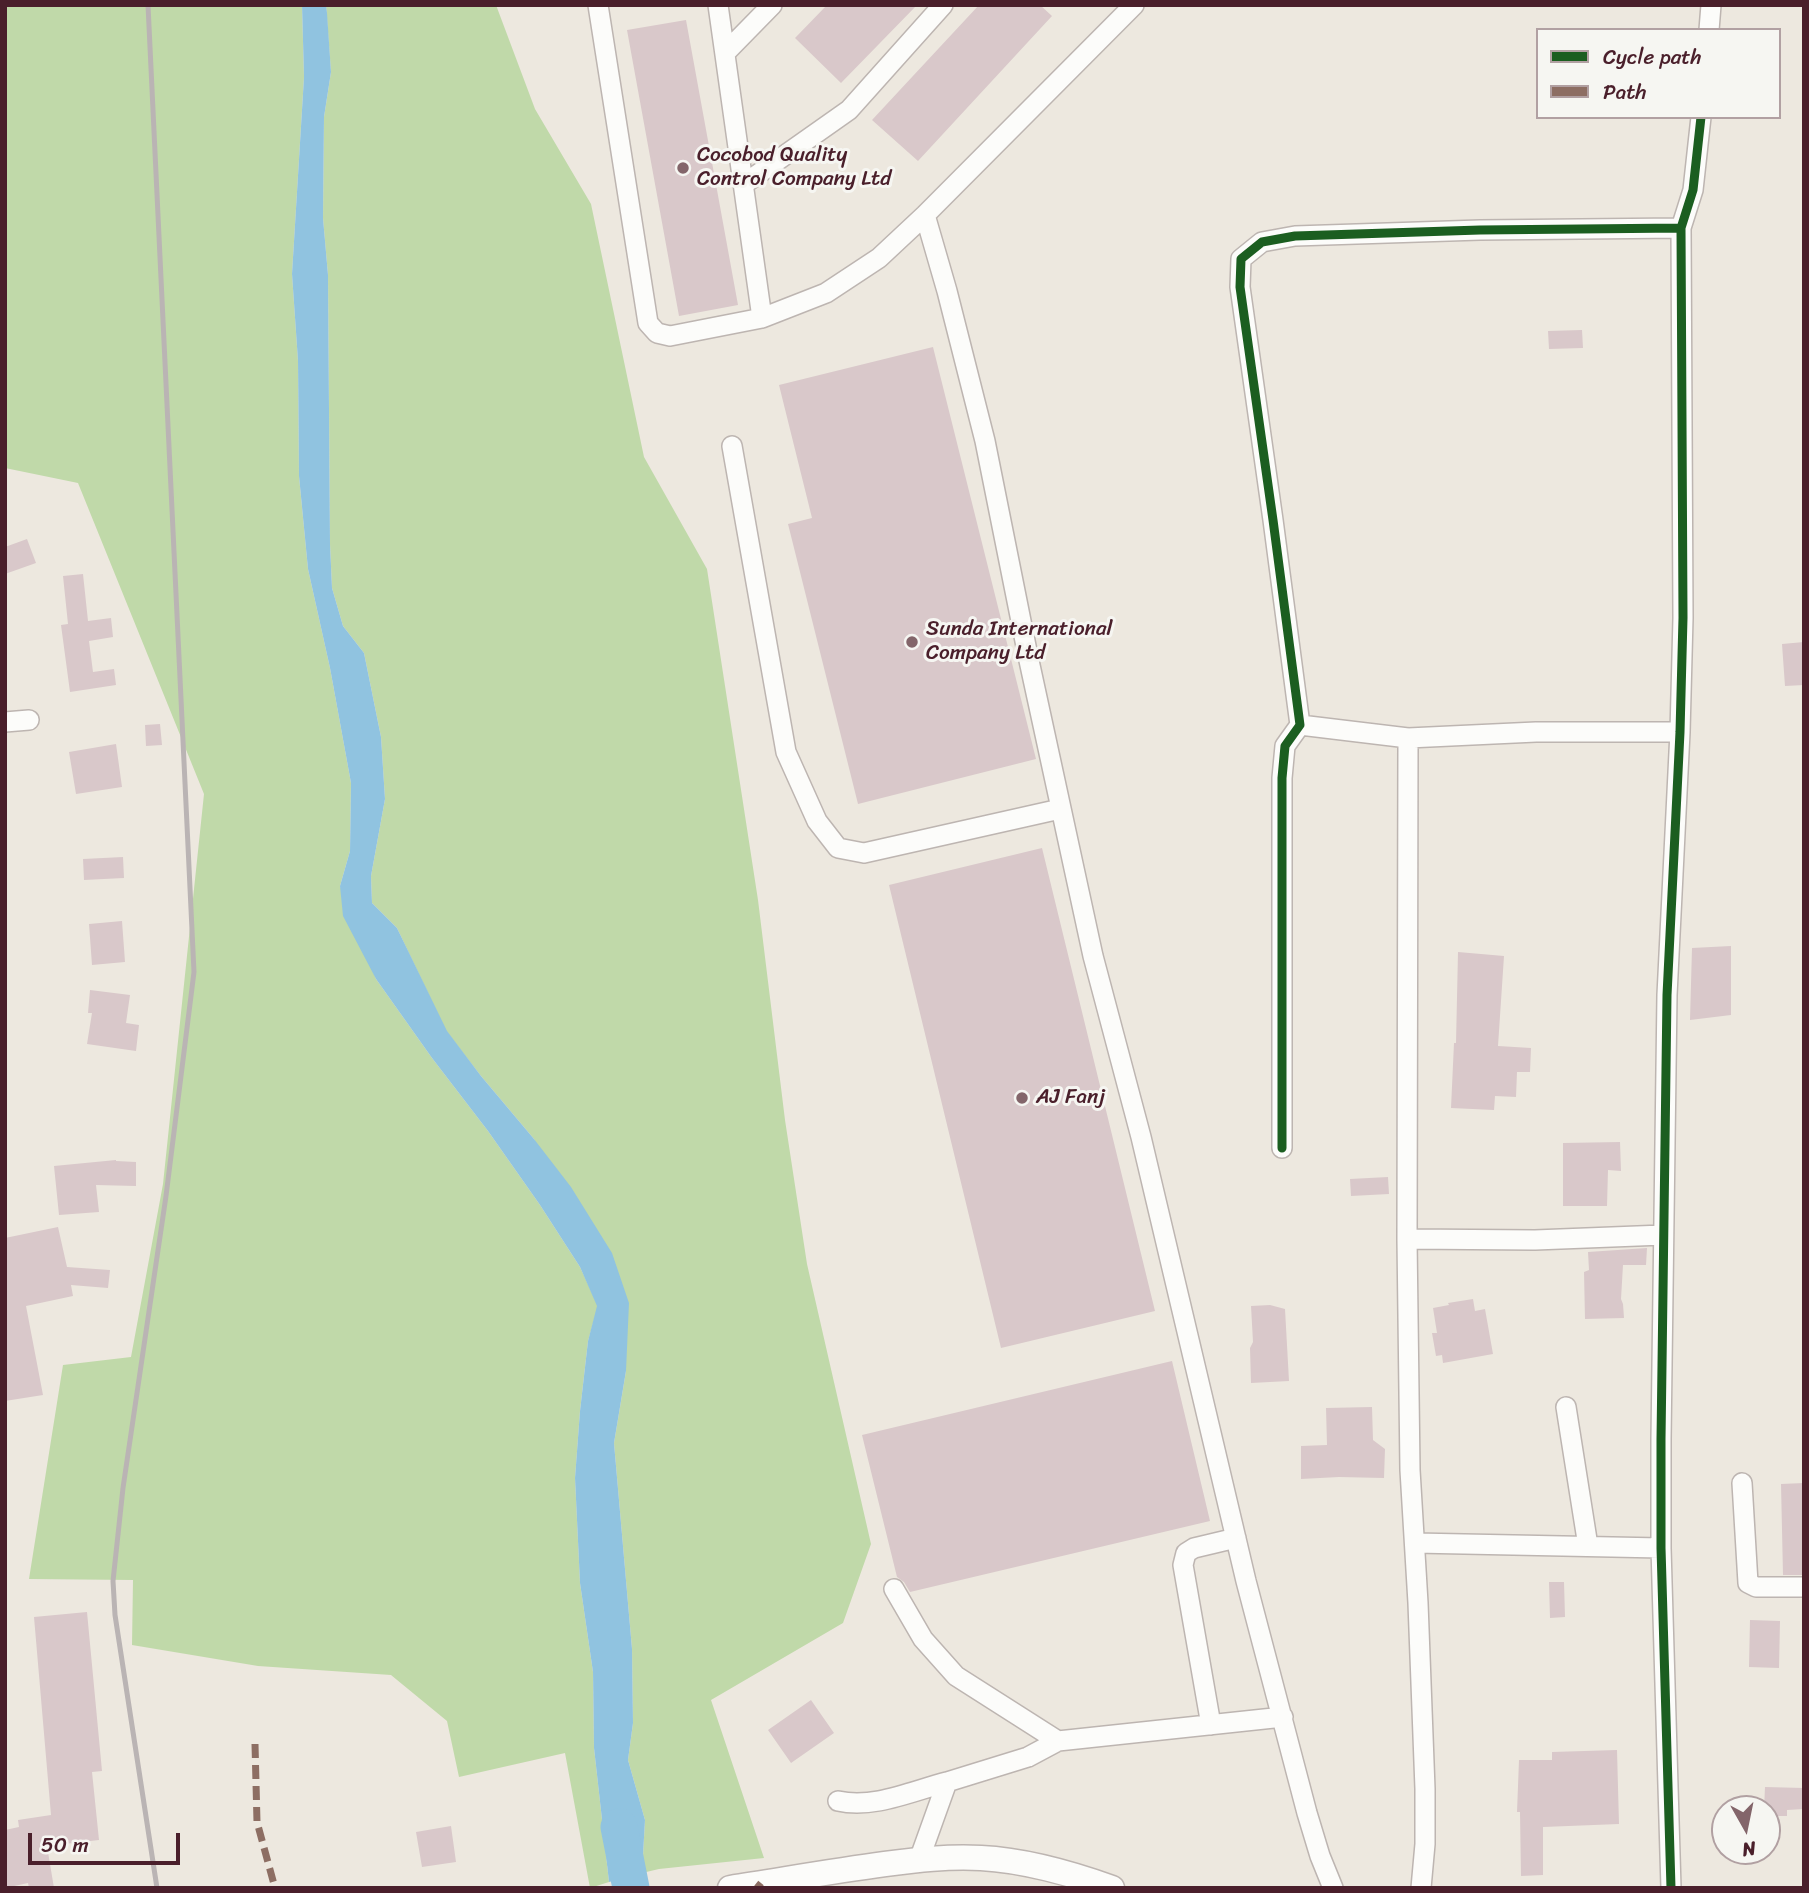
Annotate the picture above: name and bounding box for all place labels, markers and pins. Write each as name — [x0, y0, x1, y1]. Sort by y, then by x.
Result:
place label: Cocobod Quality Control Company Ltd — [697, 143, 891, 193]
marker: Cocobod Quality Control Company Ltd — [675, 160, 691, 176]
place label: Sunda International Company Ltd — [926, 617, 1112, 667]
marker: Sunda International Company Ltd — [904, 634, 920, 650]
place label: AJ Fanj — [1036, 1085, 1105, 1111]
marker: AJ Fanj — [1014, 1090, 1030, 1106]

